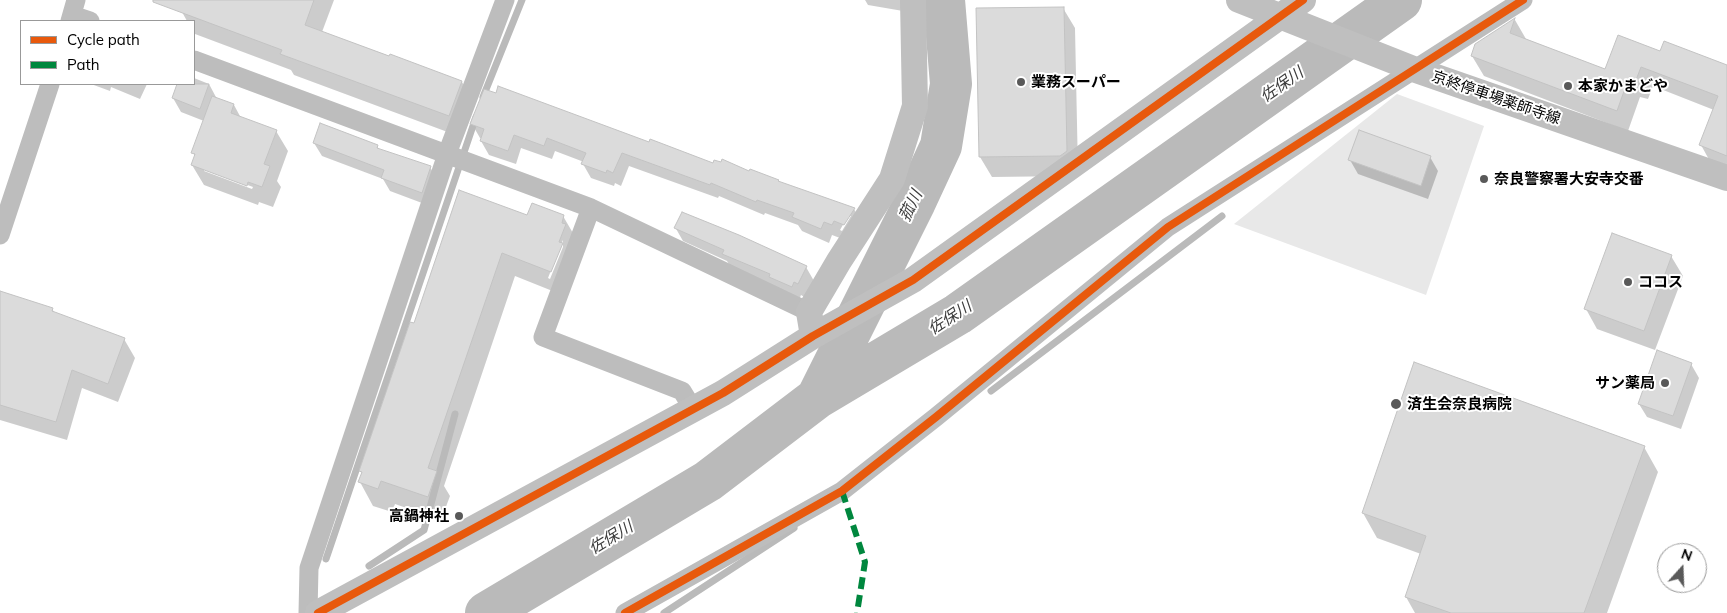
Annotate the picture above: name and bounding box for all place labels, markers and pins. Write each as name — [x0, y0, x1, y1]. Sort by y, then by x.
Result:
place label: 業務スーパー — [1031, 73, 1121, 91]
marker: 業務スーパー — [1015, 76, 1027, 88]
place label: 本家かまどや — [1578, 77, 1668, 95]
marker: 本家かまどや — [1562, 80, 1574, 92]
place label: 奈良警察署大安寺交番 — [1494, 170, 1644, 188]
marker: 奈良警察署大安寺交番 — [1478, 173, 1490, 185]
place label: ココス — [1638, 273, 1683, 291]
marker: ココス — [1622, 276, 1634, 288]
place label: サン薬局 — [1595, 374, 1655, 392]
marker: サン薬局 — [1659, 377, 1671, 389]
place label: 済生会奈良病院 — [1407, 395, 1512, 413]
marker: 済生会奈良病院 — [1389, 397, 1403, 411]
place label: 高鍋神社 — [389, 507, 449, 525]
marker: 高鍋神社 — [453, 510, 465, 522]

